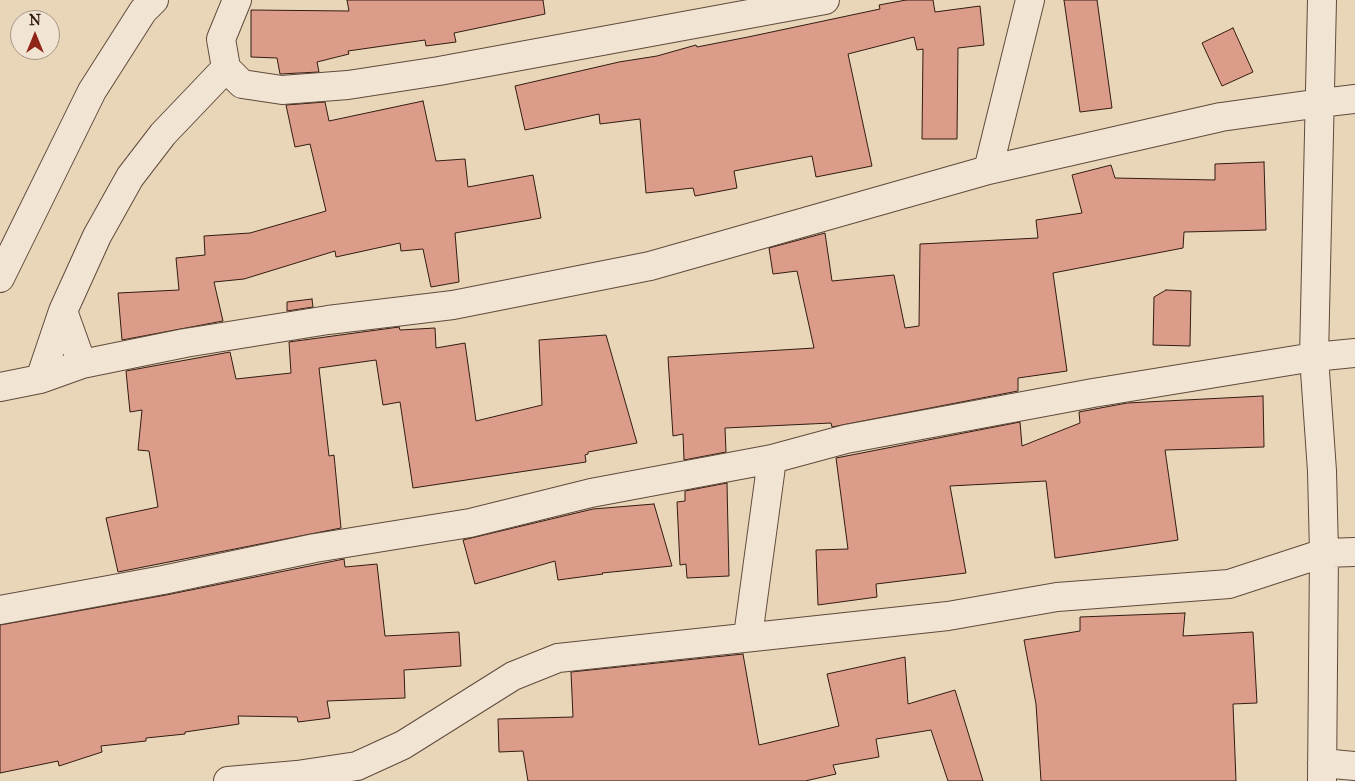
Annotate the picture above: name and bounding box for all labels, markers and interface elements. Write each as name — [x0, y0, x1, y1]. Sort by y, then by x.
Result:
north arrow — [10, 10, 60, 60]
text: N — [29, 12, 41, 29]

